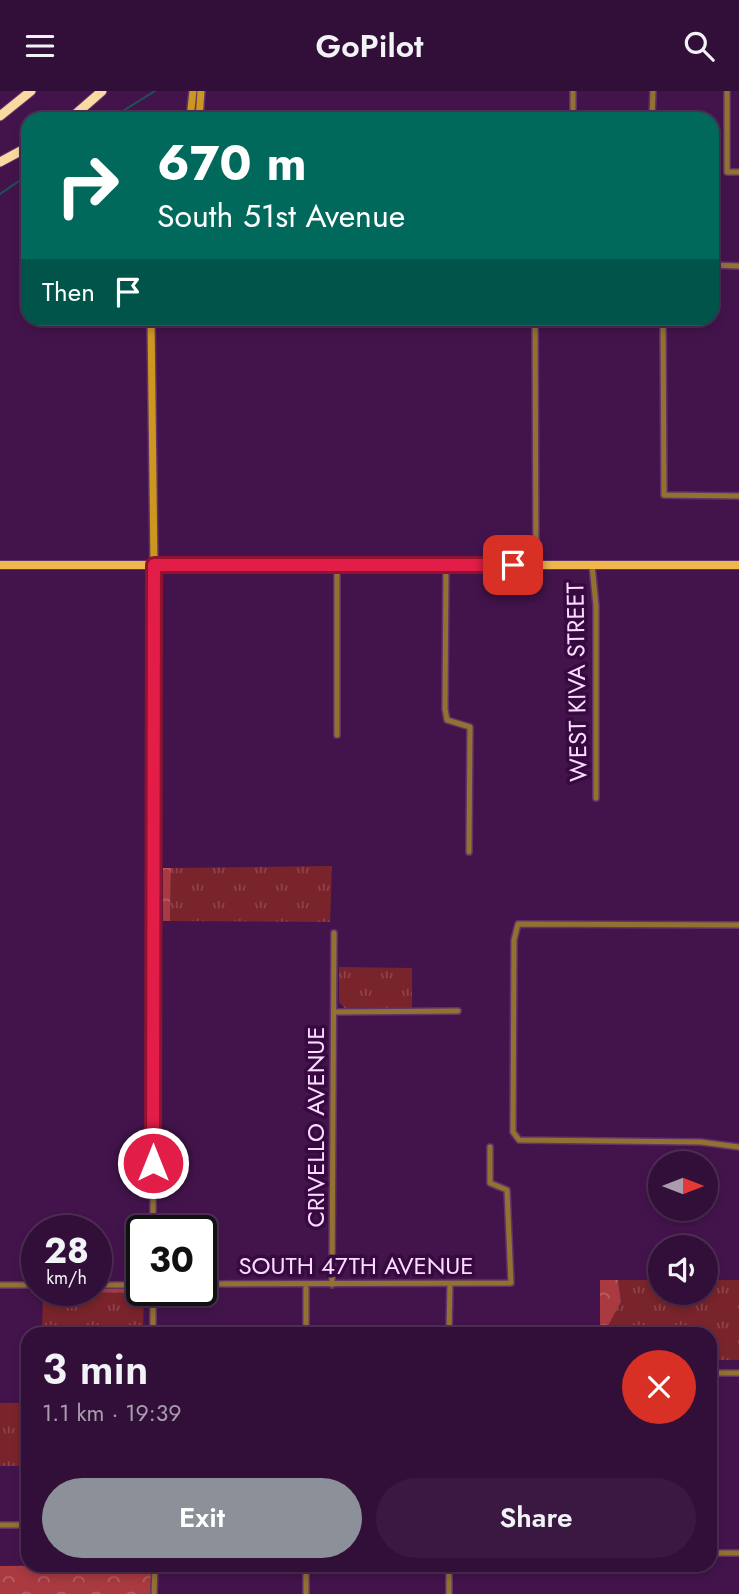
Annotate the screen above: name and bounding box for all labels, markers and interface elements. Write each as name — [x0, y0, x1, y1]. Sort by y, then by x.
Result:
text: GoPilot — [315, 23, 424, 69]
icon: menu — [21, 27, 59, 65]
icon: search — [680, 27, 718, 65]
text: 670 m — [157, 128, 307, 198]
icon: right — [42, 140, 133, 231]
text: South 51st Avenue — [157, 193, 405, 239]
text: Then — [42, 273, 95, 311]
icon: arrive — [109, 273, 147, 311]
pin — [483, 535, 543, 595]
icon: arrive — [494, 546, 532, 584]
street label: WEST KIVA STREET — [557, 582, 596, 782]
street label: CRIVELLO AVENUE — [298, 1026, 333, 1228]
position arrow — [116, 1126, 190, 1200]
north arrow — [648, 1151, 718, 1221]
map controls — [648, 1151, 718, 1305]
speed limit sign: 30 — [126, 1215, 217, 1306]
text: 28 — [44, 1226, 89, 1276]
button: sound — [648, 1235, 718, 1305]
street label: SOUTH 47TH AVENUE — [238, 1248, 474, 1283]
text: km/h — [46, 1265, 87, 1291]
text: 3 min — [42, 1339, 148, 1400]
button: close — [622, 1350, 696, 1424]
text: 1.1 km · 19:39 — [42, 1396, 182, 1430]
button: Exit — [42, 1478, 362, 1558]
button: Share — [376, 1478, 696, 1558]

